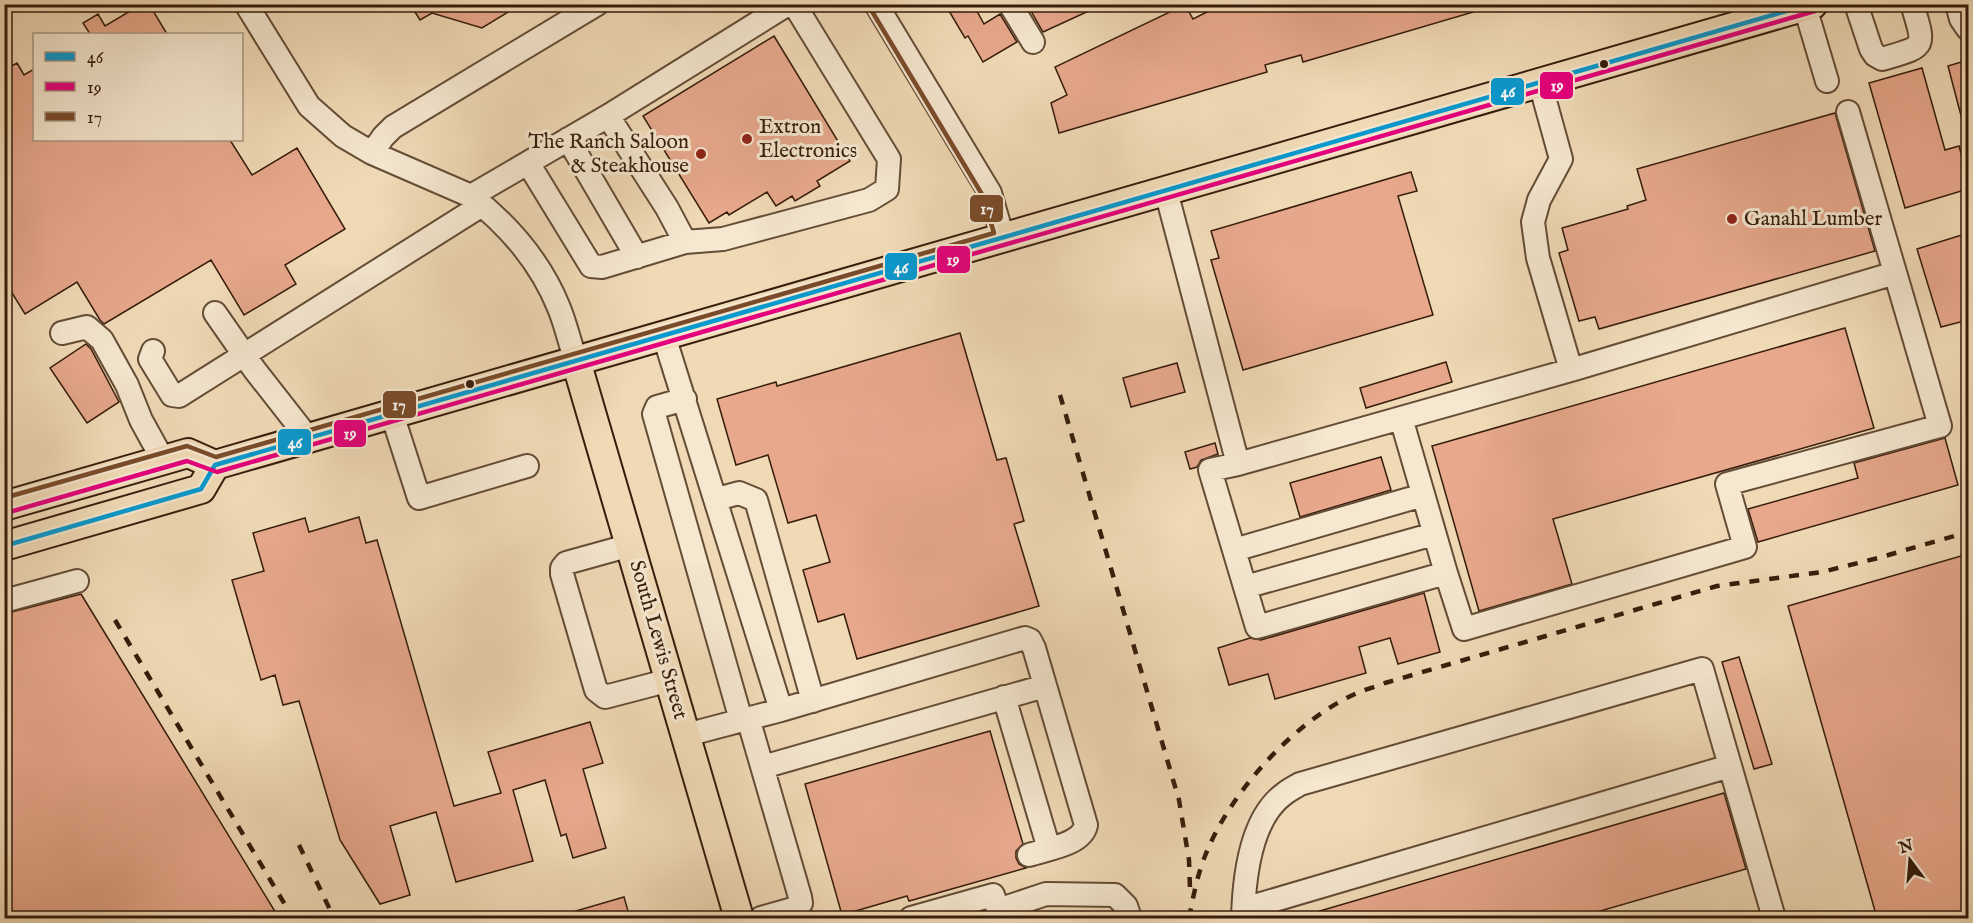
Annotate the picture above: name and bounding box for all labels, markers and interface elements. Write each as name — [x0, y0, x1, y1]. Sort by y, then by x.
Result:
legend — [33, 33, 243, 141]
text: 46 — [87, 47, 104, 70]
unlabelled marker — [1598, 58, 1610, 70]
line badge: 19 — [1539, 71, 1574, 100]
text: 19 — [87, 77, 102, 100]
line badge: 46 — [1490, 77, 1525, 106]
text: 19 — [1551, 77, 1563, 97]
text: 46 — [1501, 83, 1517, 103]
text: 17 — [87, 107, 102, 130]
place label: Extron Electronics — [759, 114, 857, 165]
place label: The Ranch Saloon & Steakhouse — [528, 129, 689, 180]
marker: Extron Electronics — [740, 132, 754, 146]
marker: The Ranch Saloon & Steakhouse — [694, 147, 708, 161]
line badge: 17 — [969, 194, 1004, 223]
text: 17 — [980, 200, 994, 220]
place label: Ganahl Lumber — [1744, 206, 1882, 233]
marker: Ganahl Lumber — [1725, 212, 1739, 226]
line badge: 19 — [936, 245, 971, 274]
text: 19 — [947, 251, 959, 271]
line badge: 46 — [884, 252, 918, 281]
text: 46 — [894, 259, 910, 279]
unlabelled marker — [464, 378, 476, 390]
line badge: 17 — [382, 390, 417, 419]
text: 17 — [392, 396, 406, 416]
line badge: 19 — [333, 419, 367, 448]
text: 19 — [344, 425, 356, 445]
line badge: 46 — [277, 428, 312, 456]
text: 46 — [288, 434, 304, 454]
street label: South Lewis Street — [622, 557, 694, 723]
north arrow — [1880, 830, 1940, 890]
text: N — [1896, 836, 1916, 859]

